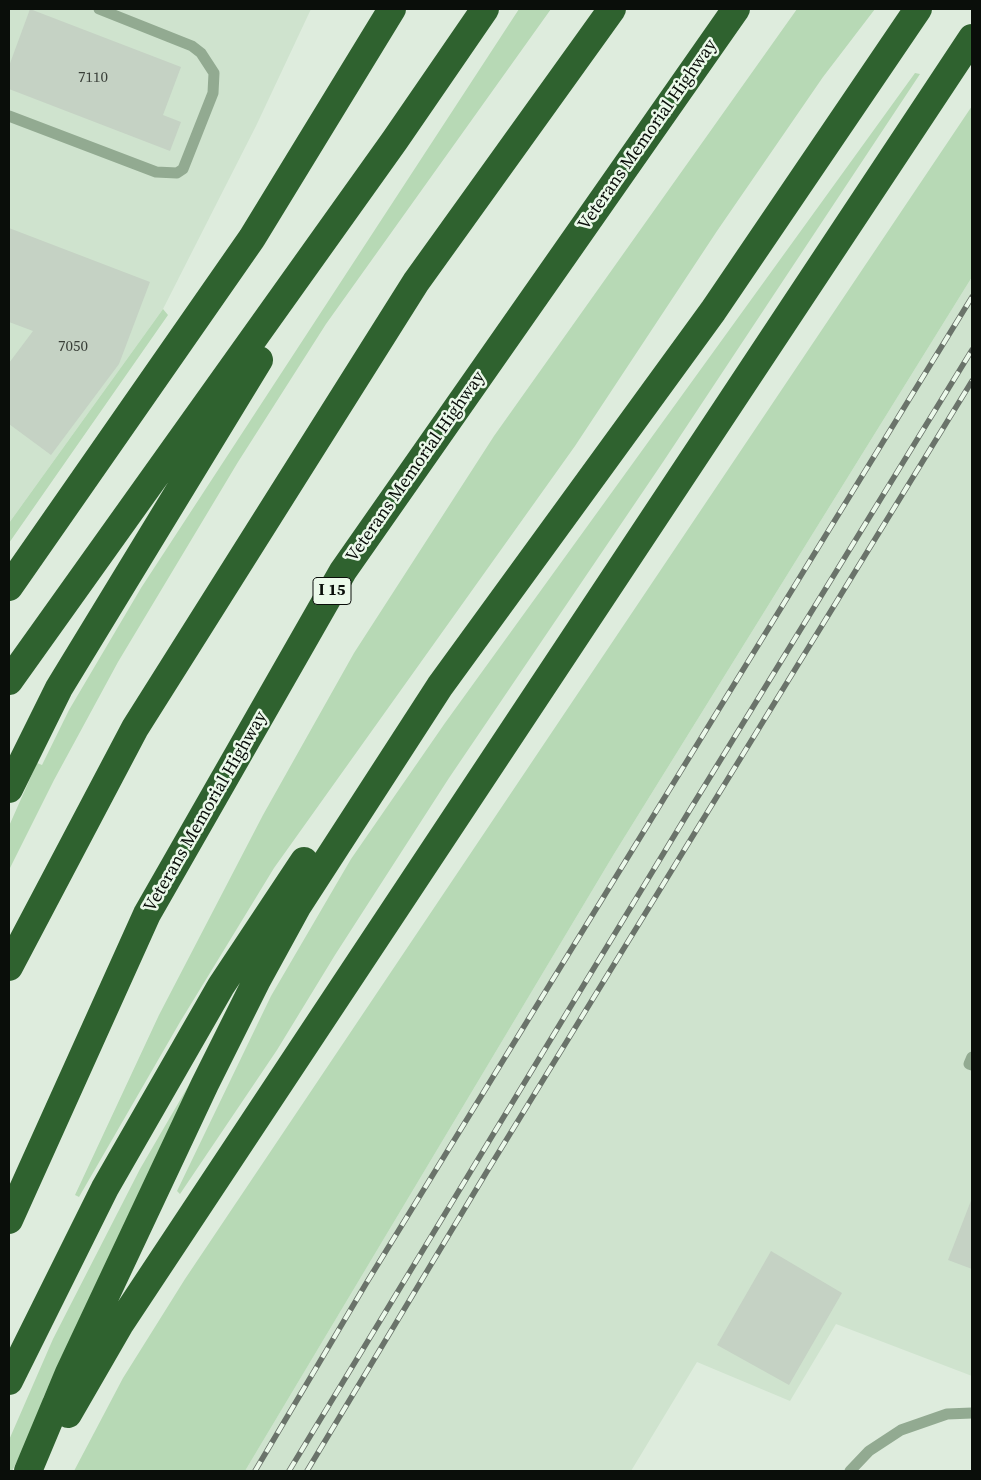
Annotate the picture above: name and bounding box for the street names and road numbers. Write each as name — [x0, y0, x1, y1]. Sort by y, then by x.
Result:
street label: Veterans Memorial Highway — [574, 35, 722, 235]
street label: Veterans Memorial Highway — [342, 367, 490, 567]
road number: I 15 — [313, 578, 351, 604]
street label: Veterans Memorial Highway — [140, 708, 272, 916]

